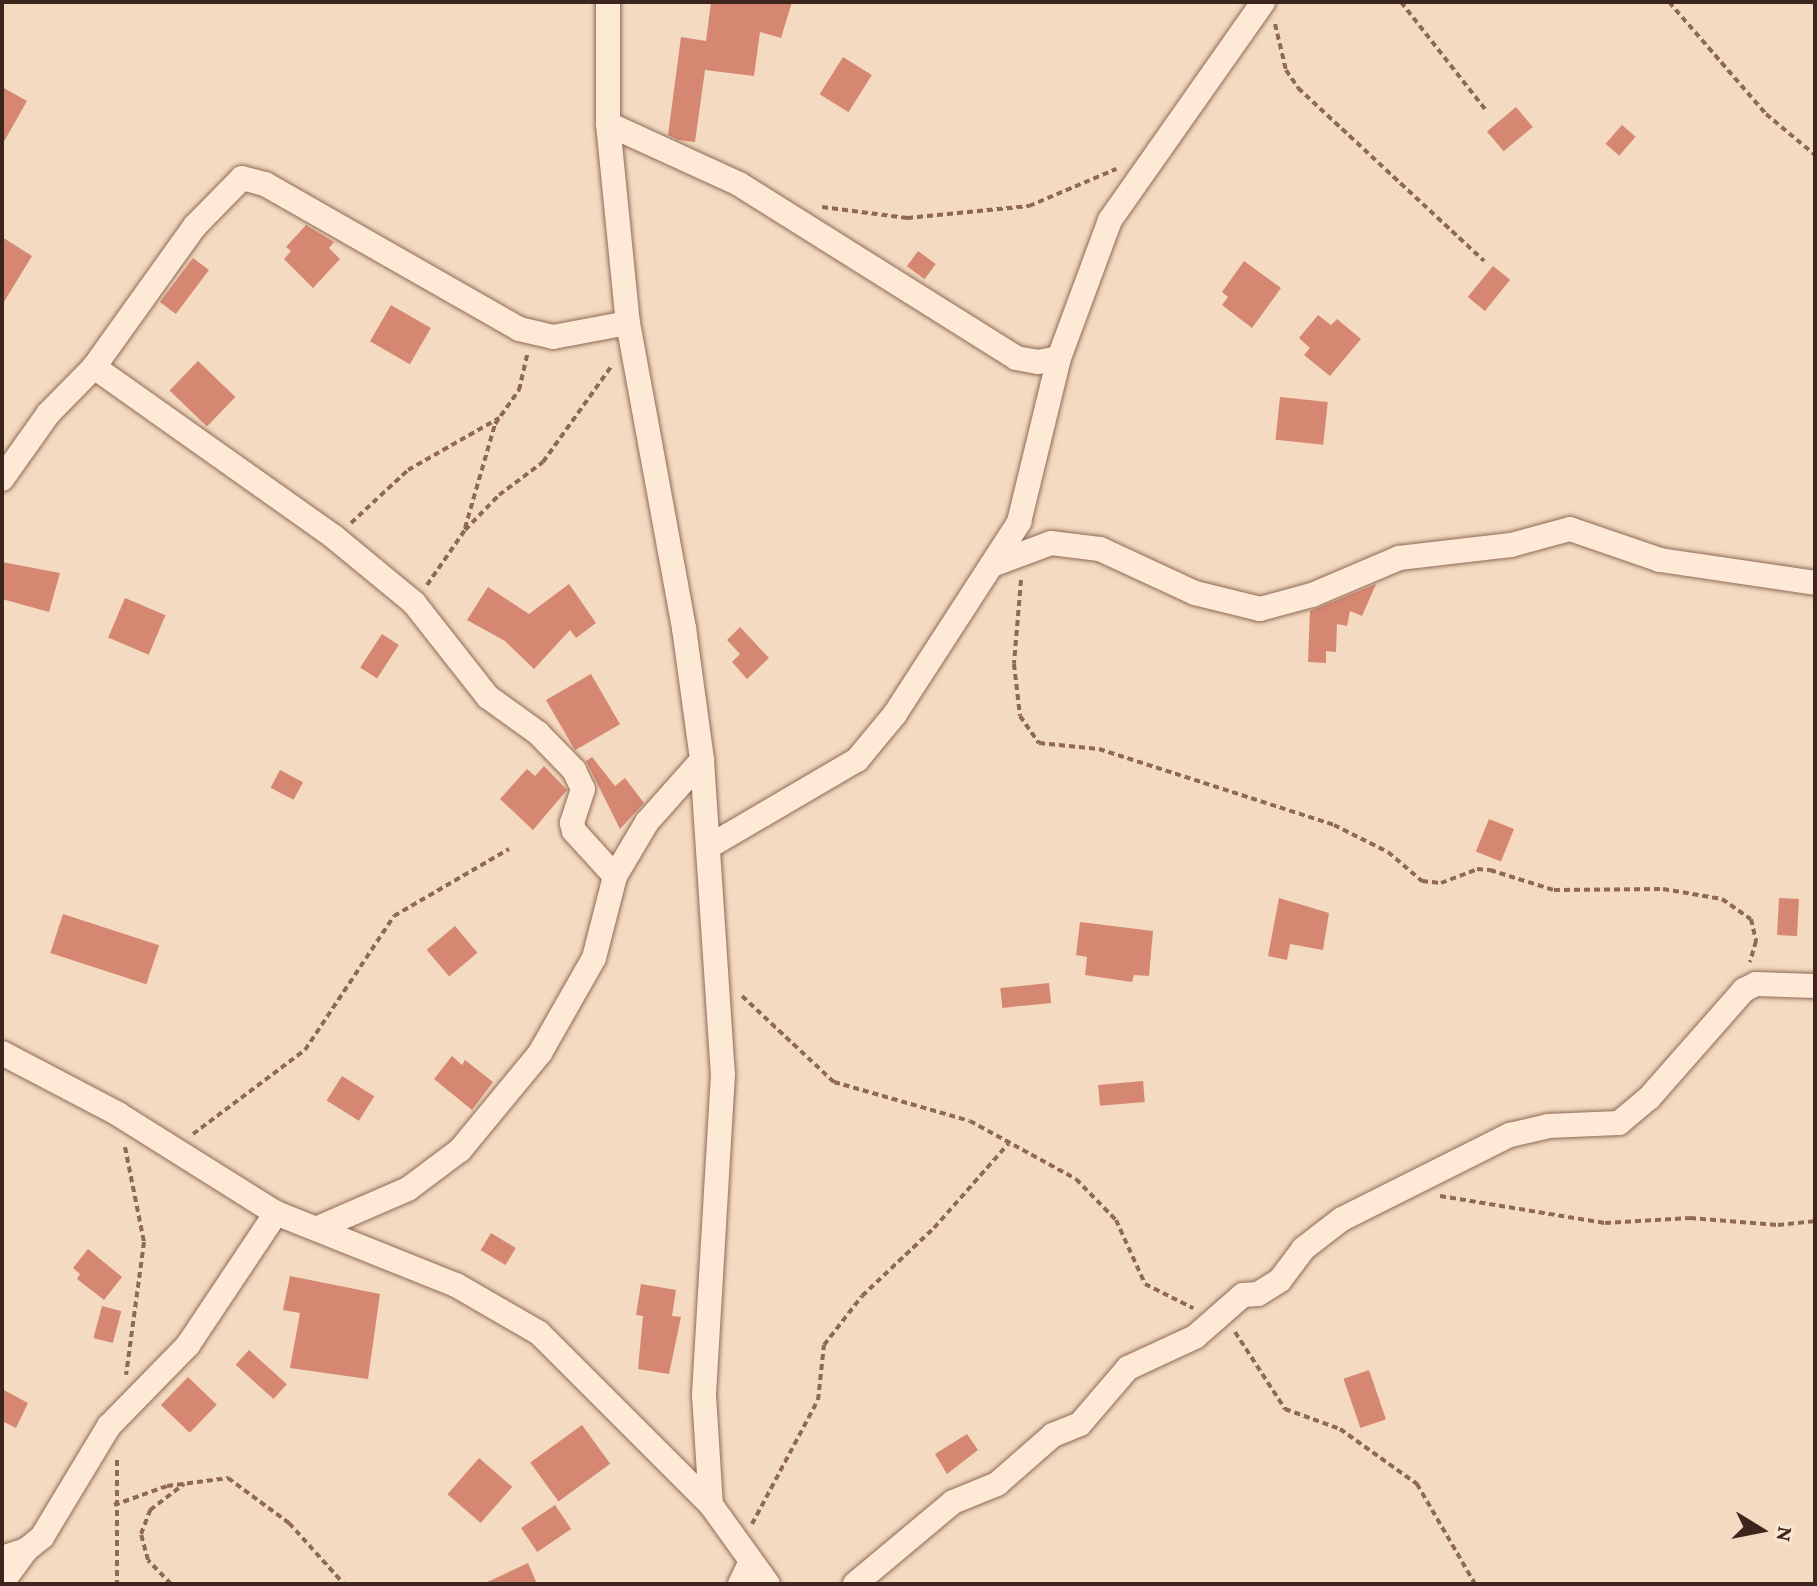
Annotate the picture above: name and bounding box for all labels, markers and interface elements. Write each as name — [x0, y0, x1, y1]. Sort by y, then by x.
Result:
north arrow — [1721, 1490, 1801, 1570]
text: N — [1772, 1525, 1799, 1544]

